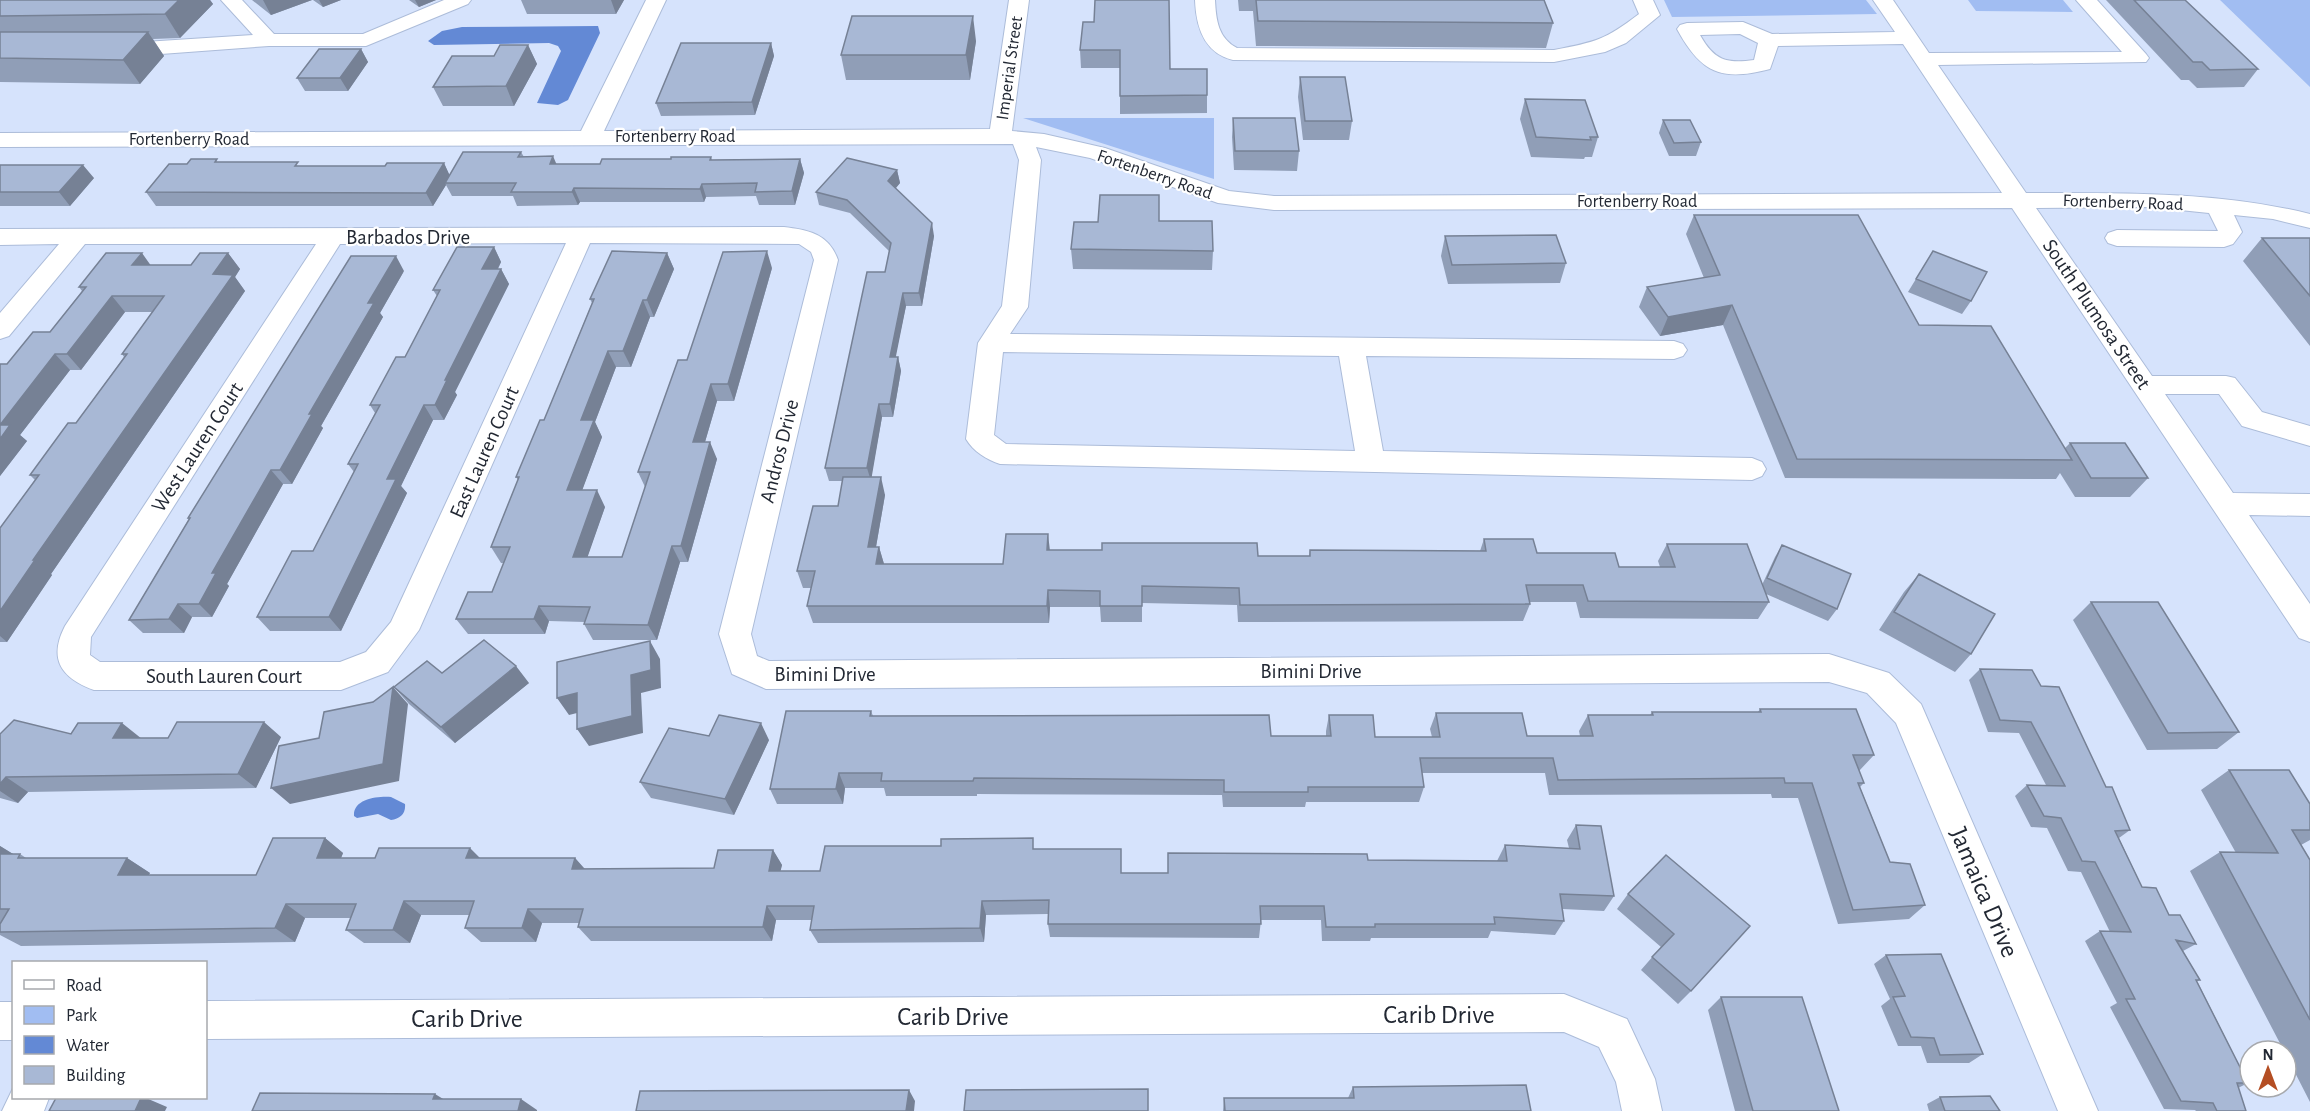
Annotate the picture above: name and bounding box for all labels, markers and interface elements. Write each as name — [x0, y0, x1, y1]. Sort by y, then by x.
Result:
street label: Imperial Street — [994, 15, 1026, 121]
street label: Fortenberry Road — [615, 128, 735, 146]
street label: Fortenberry Road — [129, 131, 249, 149]
street label: Fortenberry Road — [1095, 147, 1215, 203]
street label: Fortenberry Road — [2062, 192, 2184, 214]
street label: Fortenberry Road — [1577, 193, 1697, 211]
street label: Barbados Drive — [346, 227, 470, 248]
street label: South Plumosa Street — [2039, 236, 2155, 393]
street label: West Lauren Court — [148, 378, 247, 516]
street label: East Lauren Court — [446, 383, 523, 521]
street label: Andros Drive — [757, 397, 802, 505]
street label: Bimini Drive — [1260, 661, 1362, 682]
street label: Bimini Drive — [774, 664, 876, 685]
street label: South Lauren Court — [146, 666, 302, 687]
street label: Jamaica Drive — [1945, 824, 2023, 961]
legend — [12, 961, 207, 1099]
text: Road — [66, 977, 102, 995]
street label: Carib Drive — [1383, 1002, 1495, 1028]
street label: Carib Drive — [897, 1004, 1009, 1030]
street label: Carib Drive — [411, 1006, 523, 1032]
text: Park — [66, 1007, 98, 1025]
text: Water — [66, 1037, 109, 1055]
north arrow — [2238, 1039, 2298, 1099]
text: N — [2262, 1047, 2274, 1063]
text: Building — [66, 1067, 126, 1085]

